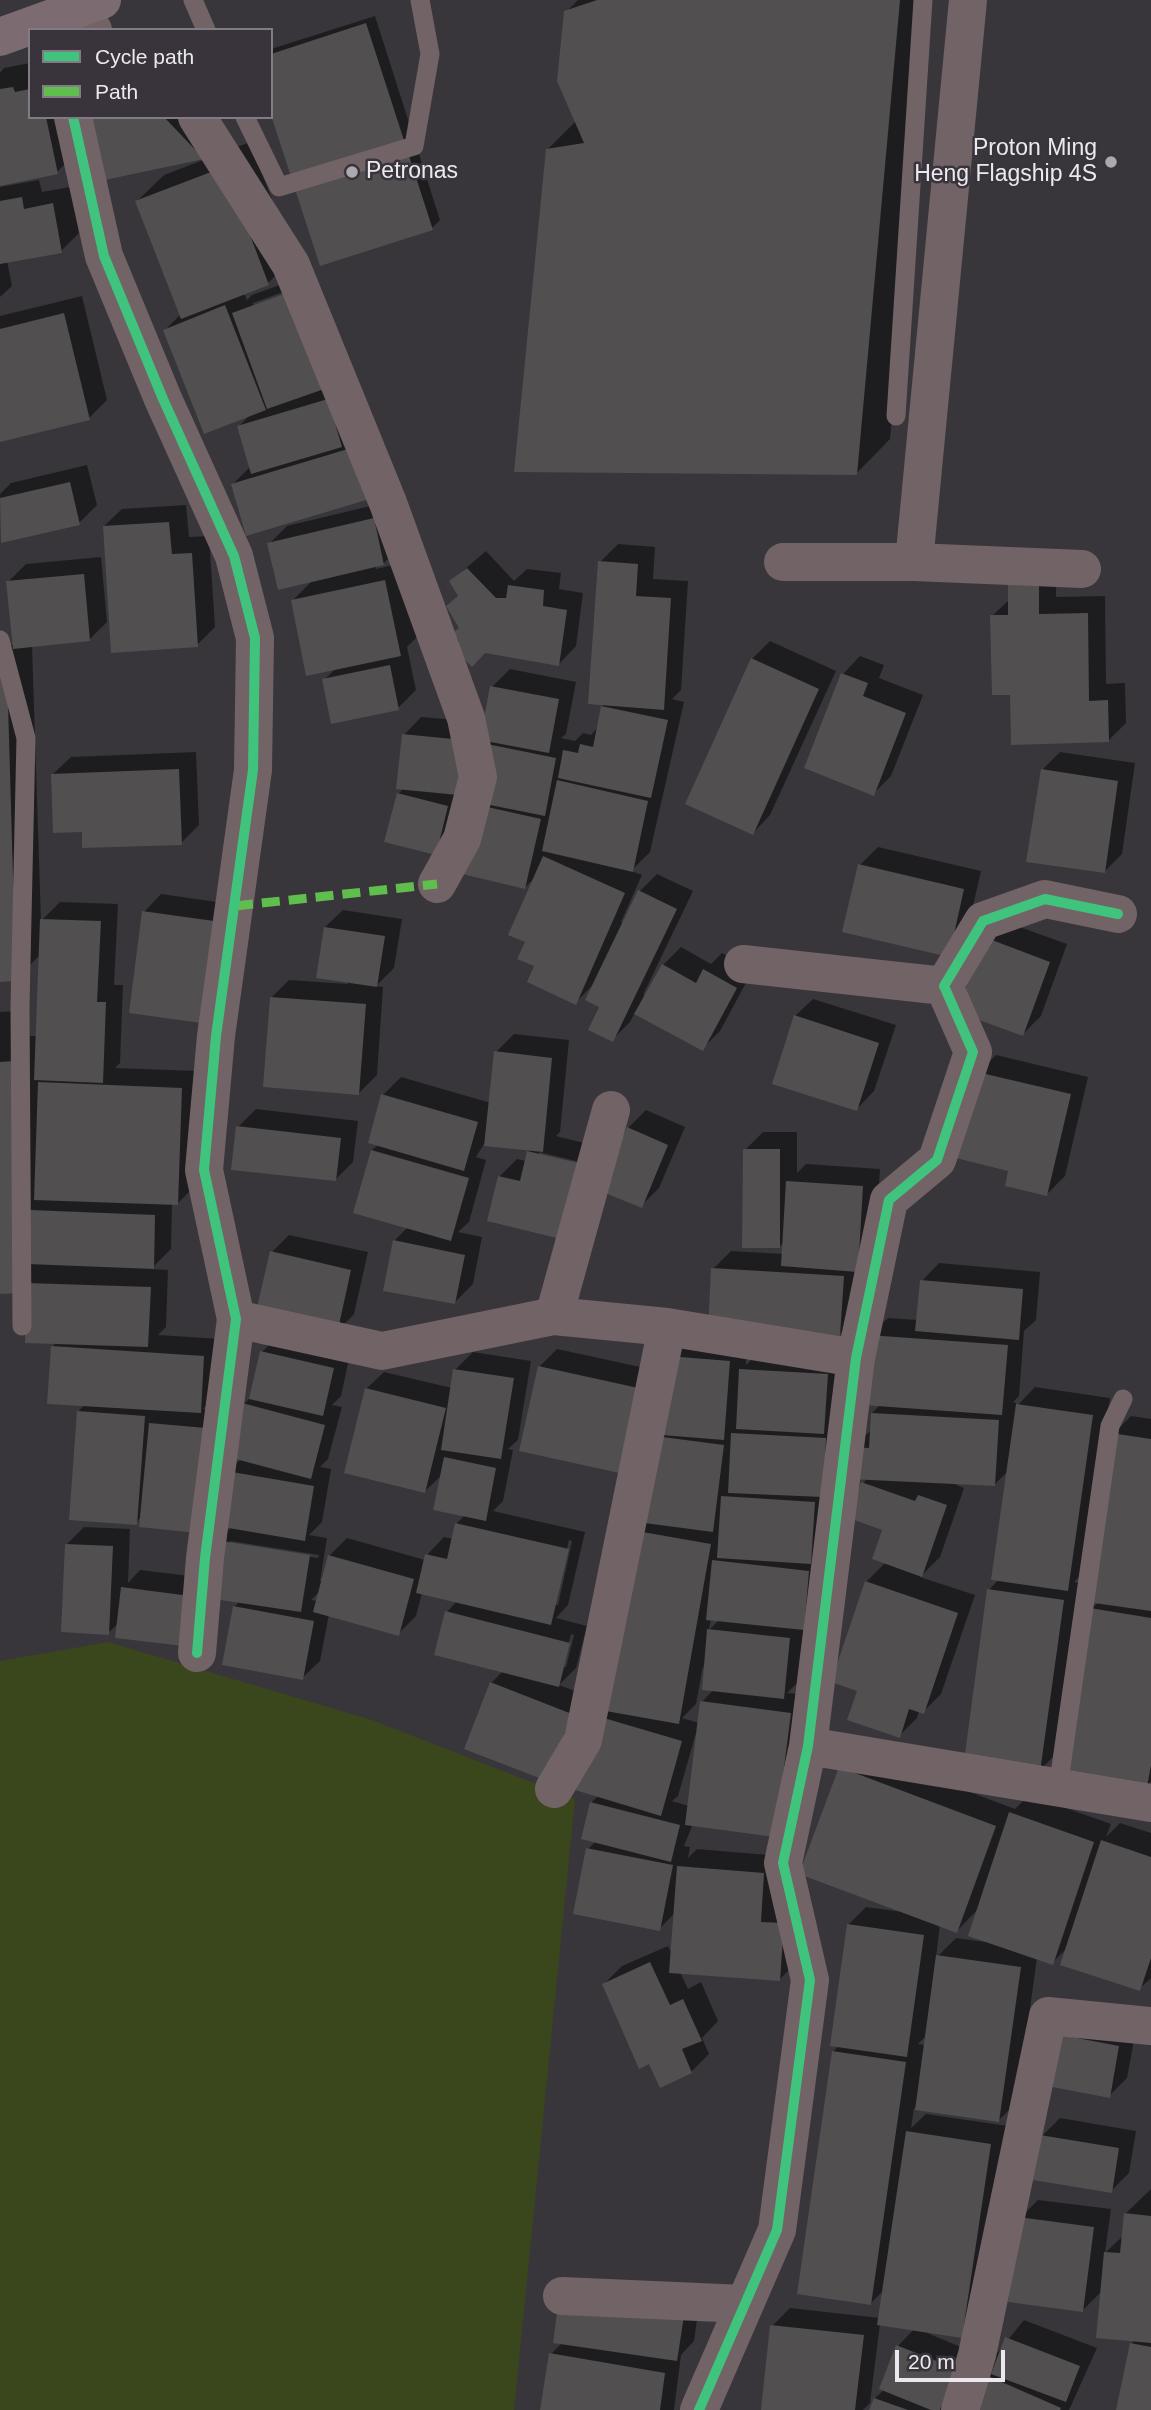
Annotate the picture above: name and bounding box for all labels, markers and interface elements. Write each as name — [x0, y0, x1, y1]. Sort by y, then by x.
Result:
legend — [28, 28, 273, 119]
text: Cycle path — [95, 45, 194, 68]
text: Path — [95, 80, 138, 103]
place label: Proton Ming Heng Flagship 4S — [914, 135, 1097, 189]
marker: Proton Ming Heng Flagship 4S — [1103, 154, 1119, 170]
place label: Petronas — [366, 158, 458, 186]
marker: Petronas — [344, 164, 360, 180]
scale bar — [899, 2336, 1009, 2380]
text: 20 m — [908, 2350, 955, 2373]

